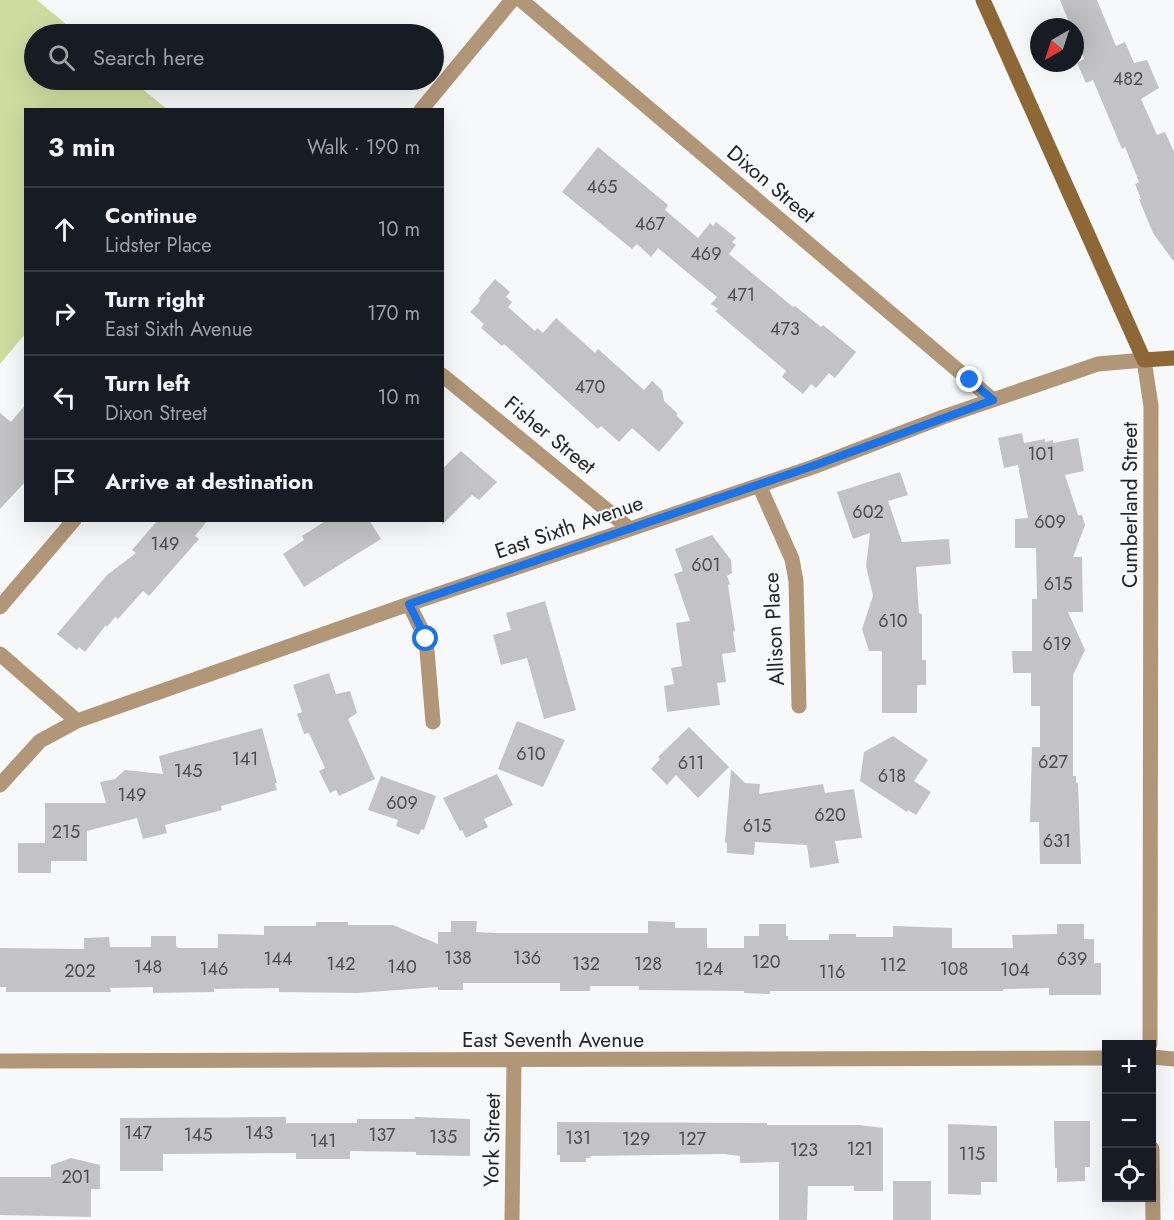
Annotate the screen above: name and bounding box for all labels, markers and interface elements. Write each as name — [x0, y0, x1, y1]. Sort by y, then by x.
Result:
north arrow — [1030, 18, 1084, 72]
search box — [24, 24, 444, 90]
icon: search — [45, 41, 78, 74]
text: Search here — [93, 41, 204, 73]
house number: 482 — [1113, 66, 1143, 92]
text: 3 min — [48, 128, 115, 166]
text: Walk · 190 m — [307, 133, 420, 162]
street label: Dixon Street — [720, 138, 822, 230]
house number: 465 — [586, 174, 618, 200]
text: Continue — [105, 199, 197, 231]
house number: 467 — [635, 211, 666, 237]
icon: ahead — [48, 213, 81, 246]
text: 10 m — [377, 215, 420, 244]
text: Lidster Place — [105, 231, 212, 260]
house number: 469 — [690, 241, 722, 267]
house number: 471 — [727, 282, 755, 308]
text: Turn right — [105, 283, 205, 315]
icon: right — [48, 297, 81, 330]
text: 170 m — [367, 299, 420, 328]
text: East Sixth Avenue — [105, 315, 253, 344]
house number: 473 — [770, 316, 800, 342]
route end — [956, 366, 982, 392]
text: Turn left — [105, 367, 190, 399]
house number: 470 — [575, 374, 606, 400]
icon: left — [48, 381, 81, 414]
text: 10 m — [377, 383, 420, 412]
street label: Fisher Street — [498, 389, 602, 481]
text: Dixon Street — [105, 399, 207, 428]
street label: Cumberland Street — [1115, 422, 1145, 588]
house number: 101 — [1028, 441, 1055, 467]
icon: arrive — [48, 465, 81, 498]
text: Arrive at destination — [105, 465, 314, 497]
street label: East Sixth Avenue — [491, 488, 647, 566]
house number: 602 — [852, 499, 884, 525]
house number: 609 — [1034, 509, 1066, 535]
house number: 149 — [151, 531, 179, 557]
house number: 601 — [691, 552, 721, 578]
street label: Allison Place — [756, 571, 792, 686]
house number: 615 — [1044, 571, 1072, 597]
house number: 610 — [878, 608, 908, 634]
route start — [412, 625, 438, 651]
house number: 619 — [1043, 631, 1071, 657]
house number: 610 — [516, 741, 546, 767]
house number: 141 — [232, 746, 258, 772]
house number: 627 — [1038, 749, 1069, 775]
house number: 611 — [678, 750, 704, 776]
house number: 145 — [174, 758, 202, 784]
house number: 618 — [878, 763, 906, 789]
house number: 149 — [118, 782, 146, 808]
house number: 609 — [386, 790, 418, 816]
house number: 620 — [814, 802, 846, 828]
house number: 615 — [743, 813, 771, 839]
house number: 215 — [52, 819, 80, 845]
house number: 631 — [1043, 828, 1071, 854]
house number: 138 — [444, 945, 472, 971]
house number: 136 — [513, 945, 541, 971]
house number: 144 — [263, 946, 293, 972]
house number: 639 — [1057, 946, 1087, 972]
house number: 120 — [751, 949, 781, 975]
house number: 142 — [327, 951, 355, 977]
house number: 132 — [572, 951, 600, 977]
house number: 128 — [634, 951, 662, 977]
house number: 112 — [880, 952, 906, 978]
house number: 148 — [134, 954, 162, 980]
house number: 140 — [387, 954, 417, 980]
house number: 146 — [200, 956, 228, 982]
house number: 124 — [695, 956, 723, 982]
house number: 108 — [940, 956, 968, 982]
house number: 104 — [1000, 957, 1030, 983]
house number: 202 — [64, 958, 96, 984]
house number: 116 — [819, 959, 845, 985]
street label: East Seventh Avenue — [462, 1025, 644, 1055]
map controls — [1102, 1040, 1156, 1202]
button: + — [1102, 1040, 1156, 1094]
street label: York Street — [476, 1093, 508, 1187]
button: − — [1102, 1094, 1156, 1148]
house number: 147 — [124, 1120, 153, 1146]
house number: 143 — [245, 1120, 273, 1146]
house number: 145 — [184, 1122, 212, 1148]
house number: 137 — [368, 1122, 396, 1148]
house number: 135 — [429, 1124, 457, 1150]
house number: 131 — [565, 1125, 591, 1151]
house number: 129 — [622, 1126, 650, 1152]
house number: 127 — [678, 1126, 706, 1152]
house number: 141 — [310, 1128, 336, 1154]
house number: 121 — [847, 1136, 873, 1162]
house number: 123 — [790, 1137, 818, 1163]
house number: 115 — [959, 1141, 985, 1167]
button: locate — [1102, 1148, 1156, 1202]
house number: 201 — [61, 1164, 91, 1190]

